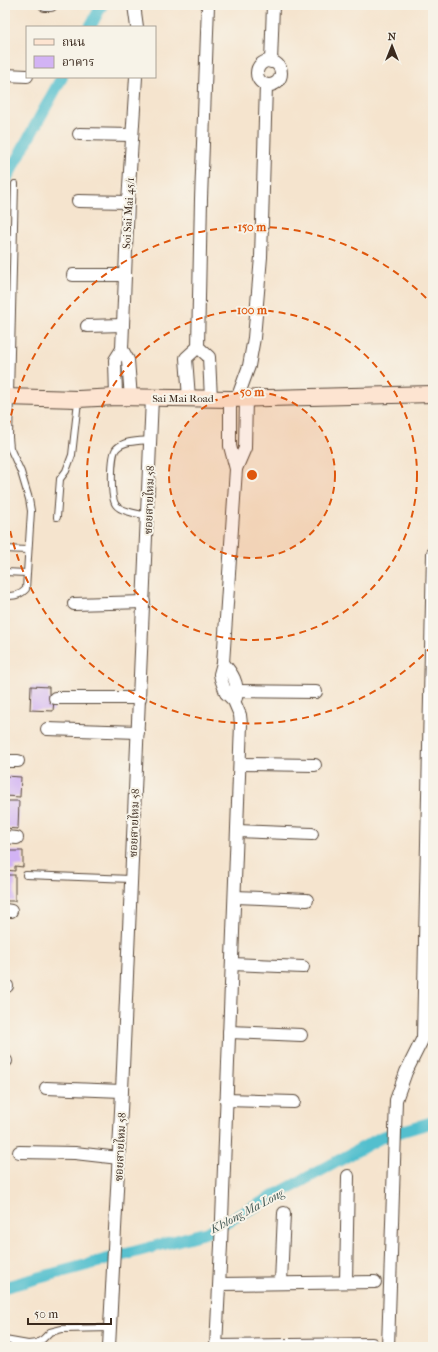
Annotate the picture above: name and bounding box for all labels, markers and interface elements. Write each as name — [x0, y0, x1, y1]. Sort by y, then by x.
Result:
legend — [26, 26, 156, 78]
north arrow — [372, 26, 412, 66]
text: N — [388, 30, 397, 43]
text: ถนน — [62, 35, 85, 49]
text: อาคาร — [62, 55, 94, 69]
street label: Soi Sai Mai 45/1 — [120, 177, 137, 249]
text: 150 m — [238, 220, 267, 234]
text: 100 m — [237, 303, 268, 317]
text: 50 m — [240, 385, 265, 399]
street label: Sai Mai Road — [152, 392, 215, 405]
street label: ซอยสายไหม 58 — [141, 465, 157, 535]
centre of rings — [245, 468, 259, 482]
street label: ซอยสายไหม 58 — [126, 788, 142, 858]
street label: ซอยสายไหม 58 — [111, 1112, 129, 1182]
water label: Khlong Ma Long — [207, 1186, 286, 1237]
scale bar — [28, 1300, 111, 1326]
text: 50 m — [34, 1307, 58, 1321]

